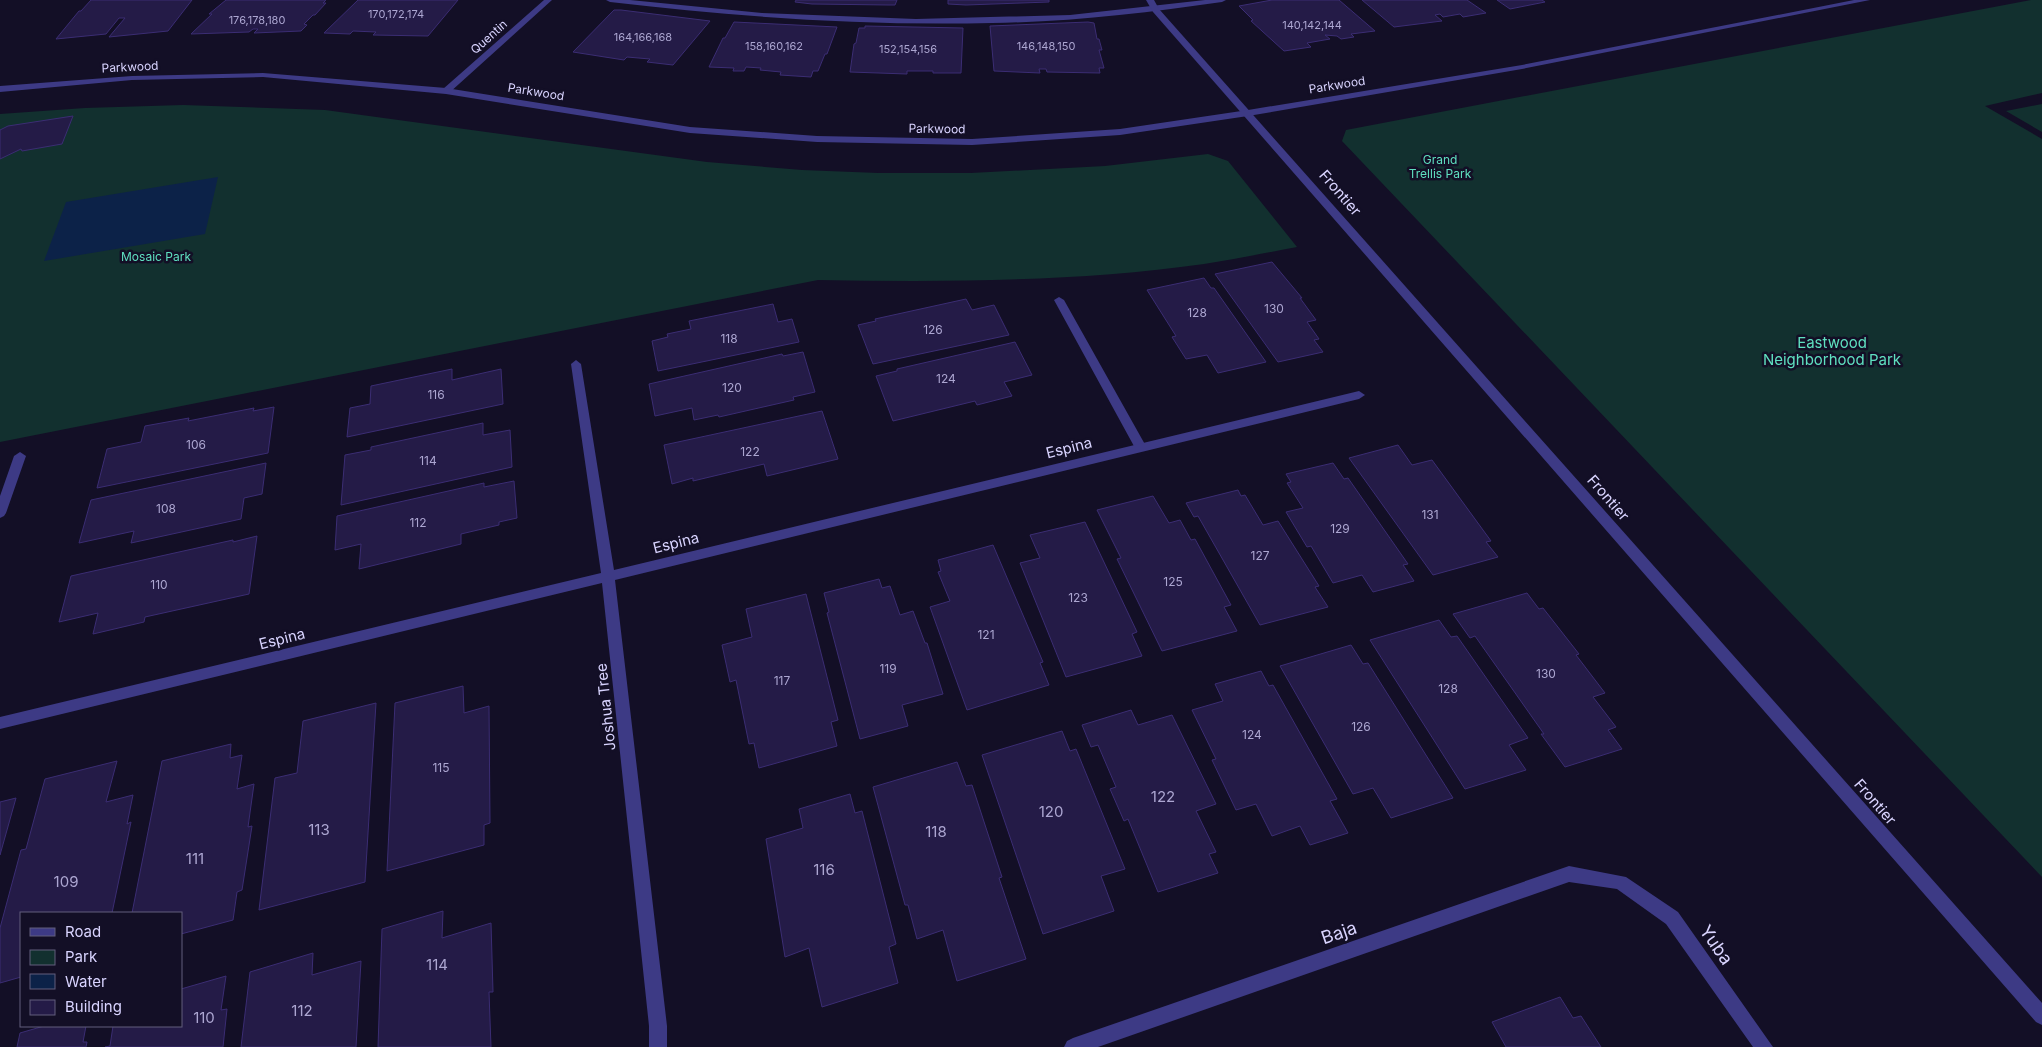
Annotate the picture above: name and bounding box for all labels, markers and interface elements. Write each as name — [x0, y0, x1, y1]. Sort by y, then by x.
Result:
house number: 170,172,174 — [368, 7, 424, 21]
house number: 176,178,180 — [229, 13, 285, 27]
street label: Quentin — [467, 16, 510, 57]
house number: 140,142,144 — [1282, 18, 1342, 32]
house number: 164,166,168 — [614, 30, 672, 44]
house number: 158,160,162 — [745, 39, 803, 53]
house number: 146,148,150 — [1017, 39, 1075, 53]
house number: 152,154,156 — [879, 42, 937, 56]
street label: Parkwood — [101, 58, 159, 75]
street label: Parkwood — [1308, 73, 1366, 96]
street label: Parkwood — [507, 80, 565, 103]
street label: Parkwood — [908, 121, 966, 136]
park label: Grand Trellis Park — [1409, 152, 1472, 181]
street label: Frontier — [1315, 166, 1366, 220]
park label: Mosaic Park — [121, 249, 191, 264]
house number: 130 — [1264, 301, 1284, 316]
house number: 128 — [1187, 305, 1207, 320]
house number: 126 — [923, 322, 943, 337]
house number: 118 — [720, 331, 738, 346]
park label: Eastwood Neighborhood Park — [1763, 333, 1902, 369]
house number: 124 — [936, 371, 956, 386]
house number: 120 — [722, 380, 742, 395]
house number: 116 — [427, 387, 445, 402]
street label: Espina — [1044, 433, 1094, 462]
house number: 106 — [186, 437, 206, 452]
house number: 122 — [740, 444, 760, 459]
house number: 114 — [419, 453, 437, 468]
street label: Frontier — [1583, 471, 1634, 525]
house number: 108 — [156, 501, 176, 516]
house number: 131 — [1421, 507, 1439, 522]
house number: 112 — [409, 515, 427, 530]
house number: 129 — [1330, 521, 1350, 536]
street label: Espina — [651, 528, 701, 557]
house number: 127 — [1251, 548, 1270, 563]
house number: 125 — [1163, 574, 1183, 589]
house number: 110 — [150, 577, 168, 592]
house number: 123 — [1068, 590, 1088, 605]
street label: Espina — [257, 624, 307, 653]
house number: 121 — [977, 627, 995, 642]
house number: 119 — [879, 661, 897, 676]
street label: Joshua Tree — [591, 663, 620, 752]
house number: 130 — [1536, 666, 1556, 681]
house number: 117 — [774, 673, 790, 688]
house number: 128 — [1438, 681, 1458, 696]
house number: 126 — [1351, 719, 1371, 734]
house number: 124 — [1242, 727, 1262, 742]
house number: 115 — [432, 760, 450, 775]
street label: Frontier — [1850, 775, 1901, 829]
house number: 122 — [1151, 787, 1175, 806]
house number: 120 — [1039, 802, 1063, 821]
house number: 113 — [308, 820, 330, 839]
house number: 118 — [925, 822, 947, 841]
house number: 111 — [186, 849, 204, 868]
house number: 116 — [813, 860, 835, 879]
house number: 109 — [54, 872, 78, 891]
legend — [20, 912, 182, 1027]
street label: Baja — [1318, 917, 1359, 948]
street label: Yuba — [1695, 921, 1737, 969]
text: Road — [65, 922, 101, 941]
text: Park — [65, 947, 98, 966]
house number: 114 — [426, 955, 448, 974]
text: Water — [65, 972, 107, 991]
text: Building — [65, 997, 122, 1016]
house number: 112 — [291, 1001, 313, 1020]
house number: 110 — [193, 1008, 215, 1027]

